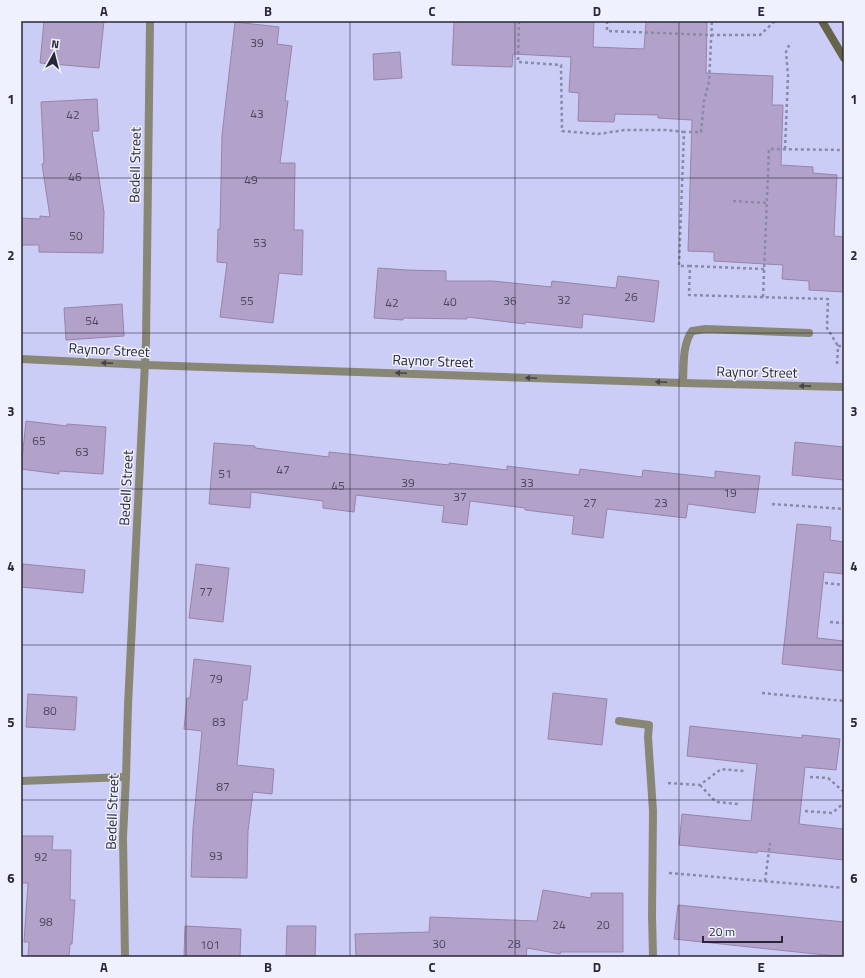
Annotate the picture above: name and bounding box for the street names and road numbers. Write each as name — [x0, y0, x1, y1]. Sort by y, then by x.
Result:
street label: Bedell Street — [123, 127, 146, 203]
street label: Raynor Street — [68, 337, 150, 362]
street label: Raynor Street — [392, 349, 474, 372]
street label: Raynor Street — [716, 360, 798, 383]
street label: Bedell Street — [113, 449, 138, 526]
street label: Bedell Street — [100, 774, 123, 850]

